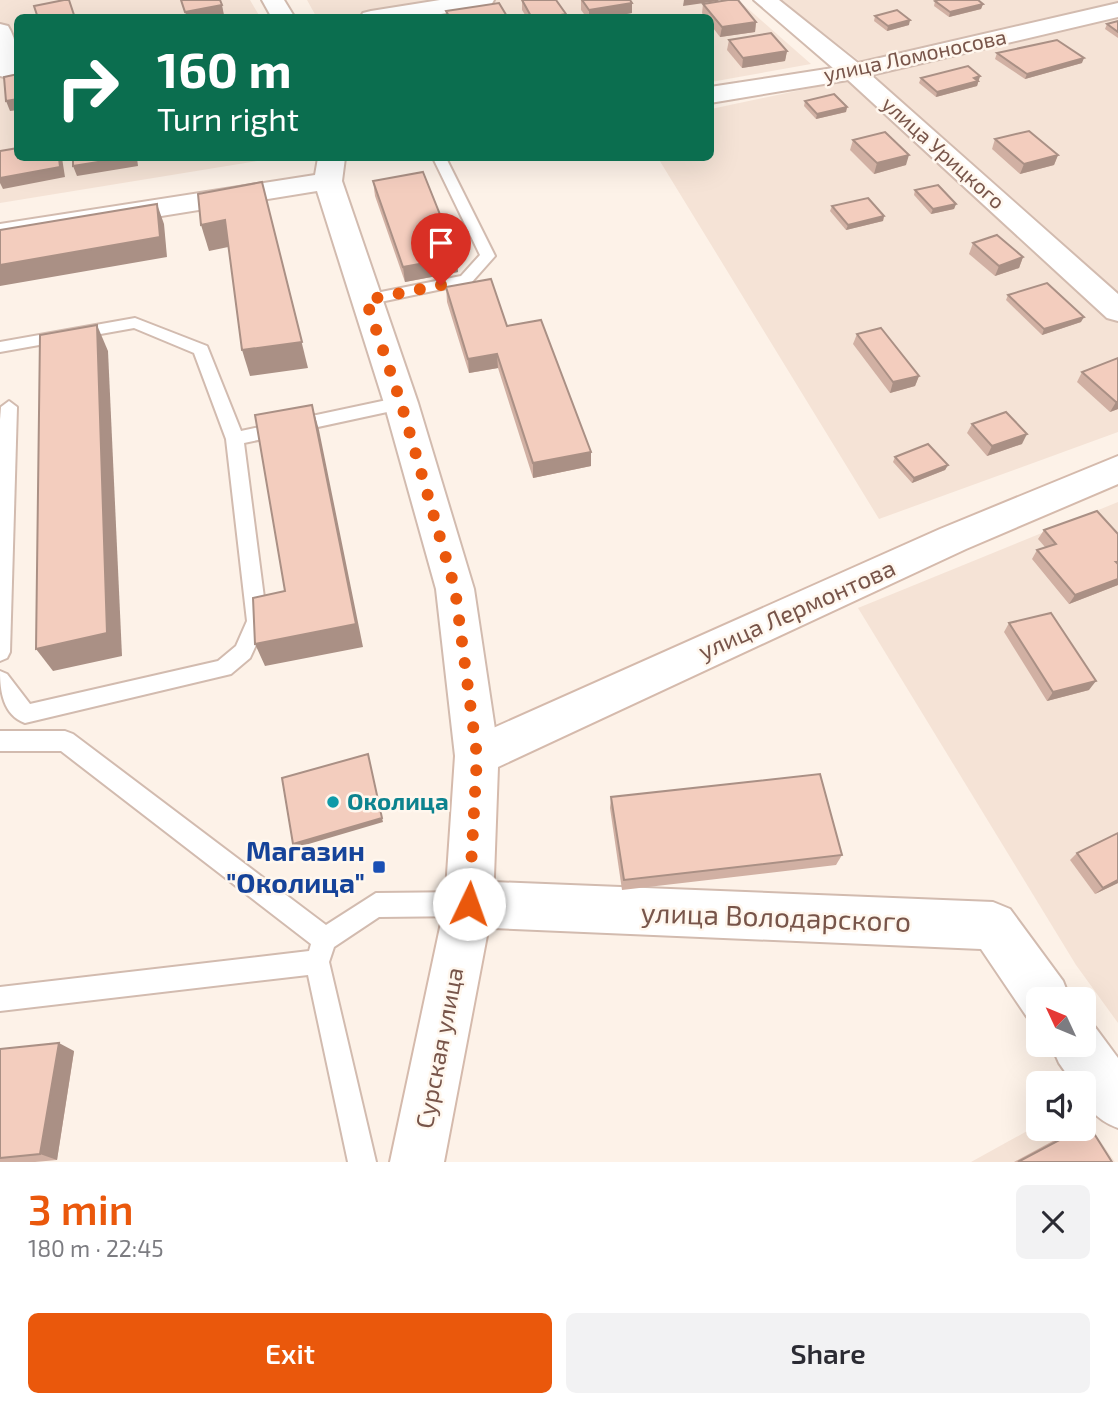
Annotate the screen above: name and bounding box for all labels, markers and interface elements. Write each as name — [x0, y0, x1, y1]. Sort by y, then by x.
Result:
street label: улица Ломоносова — [821, 23, 1009, 87]
text: 160 m — [157, 39, 292, 98]
icon: right — [42, 42, 133, 133]
street label: улица Урицкого — [877, 90, 1010, 214]
text: Turn right — [157, 99, 299, 137]
pin — [411, 213, 471, 285]
icon: arrive — [422, 224, 460, 262]
street label: улица Лермонтова — [694, 552, 900, 666]
place label: Околица — [347, 786, 449, 815]
marker: Околица — [325, 794, 341, 810]
place label: Магазин "Околица" — [226, 833, 365, 899]
marker: Магазин "Околица" — [371, 859, 387, 875]
position arrow — [432, 867, 506, 941]
street label: улица Володарского — [640, 894, 912, 938]
street label: Сурская улица — [409, 965, 469, 1131]
north arrow — [1026, 987, 1096, 1057]
map controls — [1026, 987, 1096, 1141]
button: sound — [1026, 1071, 1096, 1141]
text: 3 min — [28, 1183, 134, 1233]
button: close — [1016, 1185, 1090, 1259]
text: 180 m · 22:45 — [28, 1234, 164, 1262]
button: Exit — [28, 1313, 552, 1393]
button: Share — [566, 1313, 1090, 1393]

